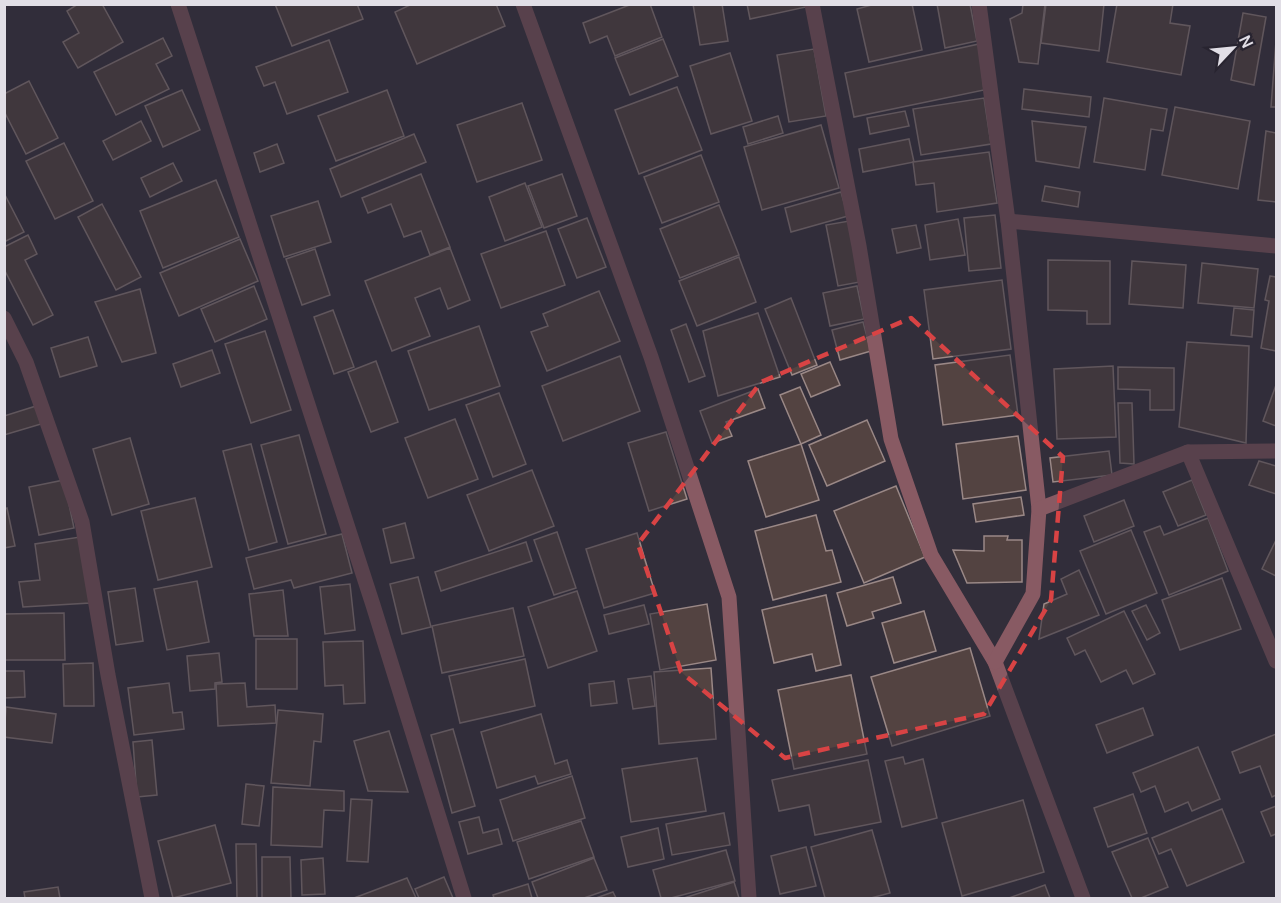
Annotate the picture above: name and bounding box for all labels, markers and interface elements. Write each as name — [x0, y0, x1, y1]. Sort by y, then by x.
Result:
north arrow — [1203, 18, 1263, 78]
text: N — [1234, 31, 1259, 51]

